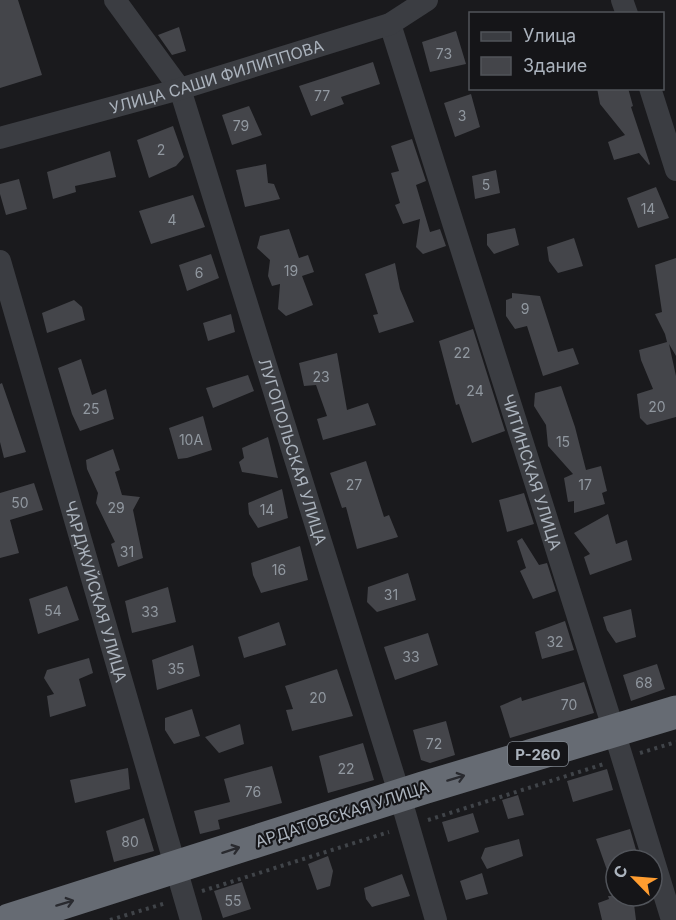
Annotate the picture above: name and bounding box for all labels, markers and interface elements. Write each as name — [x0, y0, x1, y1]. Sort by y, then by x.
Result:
legend — [469, 12, 664, 90]
text: Улица — [523, 25, 576, 46]
street label: УЛИЦА САШИ ФИЛИППОВА — [107, 35, 326, 118]
house number: 73 — [436, 45, 452, 62]
text: Здание — [523, 55, 587, 76]
house number: 77 — [314, 87, 330, 104]
house number: 3 — [458, 107, 466, 124]
house number: 79 — [233, 117, 249, 134]
house number: 2 — [157, 141, 165, 158]
house number: 5 — [482, 176, 490, 193]
house number: 14 — [641, 200, 655, 217]
house number: 4 — [167, 211, 177, 228]
house number: 19 — [284, 262, 298, 279]
house number: 6 — [195, 264, 203, 281]
house number: 9 — [521, 300, 529, 317]
house number: 22 — [453, 344, 471, 361]
street label: ЛУГОПОЛЬСКАЯ УЛИЦА — [254, 356, 331, 547]
house number: 23 — [312, 368, 330, 385]
house number: 24 — [466, 382, 484, 399]
street label: ЧИТИНСКАЯ УЛИЦА — [498, 392, 566, 553]
house number: 20 — [648, 398, 666, 415]
house number: 25 — [82, 400, 100, 417]
house number: 10А — [179, 431, 203, 448]
house number: 15 — [556, 433, 570, 450]
house number: 27 — [346, 476, 362, 493]
house number: 17 — [578, 476, 592, 493]
house number: 50 — [11, 494, 29, 511]
street label: ЧАРДЖУЙСКАЯ УЛИЦА — [60, 498, 132, 684]
house number: 29 — [107, 499, 125, 516]
house number: 14 — [260, 501, 274, 518]
house number: 31 — [120, 543, 134, 560]
house number: 16 — [272, 561, 286, 578]
house number: 31 — [384, 586, 398, 603]
house number: 54 — [44, 602, 62, 619]
house number: 33 — [141, 603, 159, 620]
house number: 32 — [546, 633, 564, 650]
house number: 33 — [402, 648, 420, 665]
house number: 35 — [167, 660, 185, 677]
house number: 68 — [635, 674, 653, 691]
house number: 20 — [309, 689, 327, 706]
house number: 70 — [561, 696, 577, 713]
house number: 72 — [426, 735, 442, 752]
road number: Р-260 — [508, 742, 568, 766]
house number: 22 — [337, 760, 355, 777]
one-way arrow — [446, 772, 465, 783]
street label: АРДАТОВСКАЯ УЛИЦА — [253, 776, 431, 852]
house number: 76 — [245, 783, 261, 800]
house number: 80 — [121, 833, 139, 850]
one-way arrow — [221, 844, 240, 855]
north arrow — [604, 848, 664, 908]
text: С — [609, 862, 632, 881]
house number: 55 — [224, 892, 242, 909]
one-way arrow — [55, 897, 74, 908]

